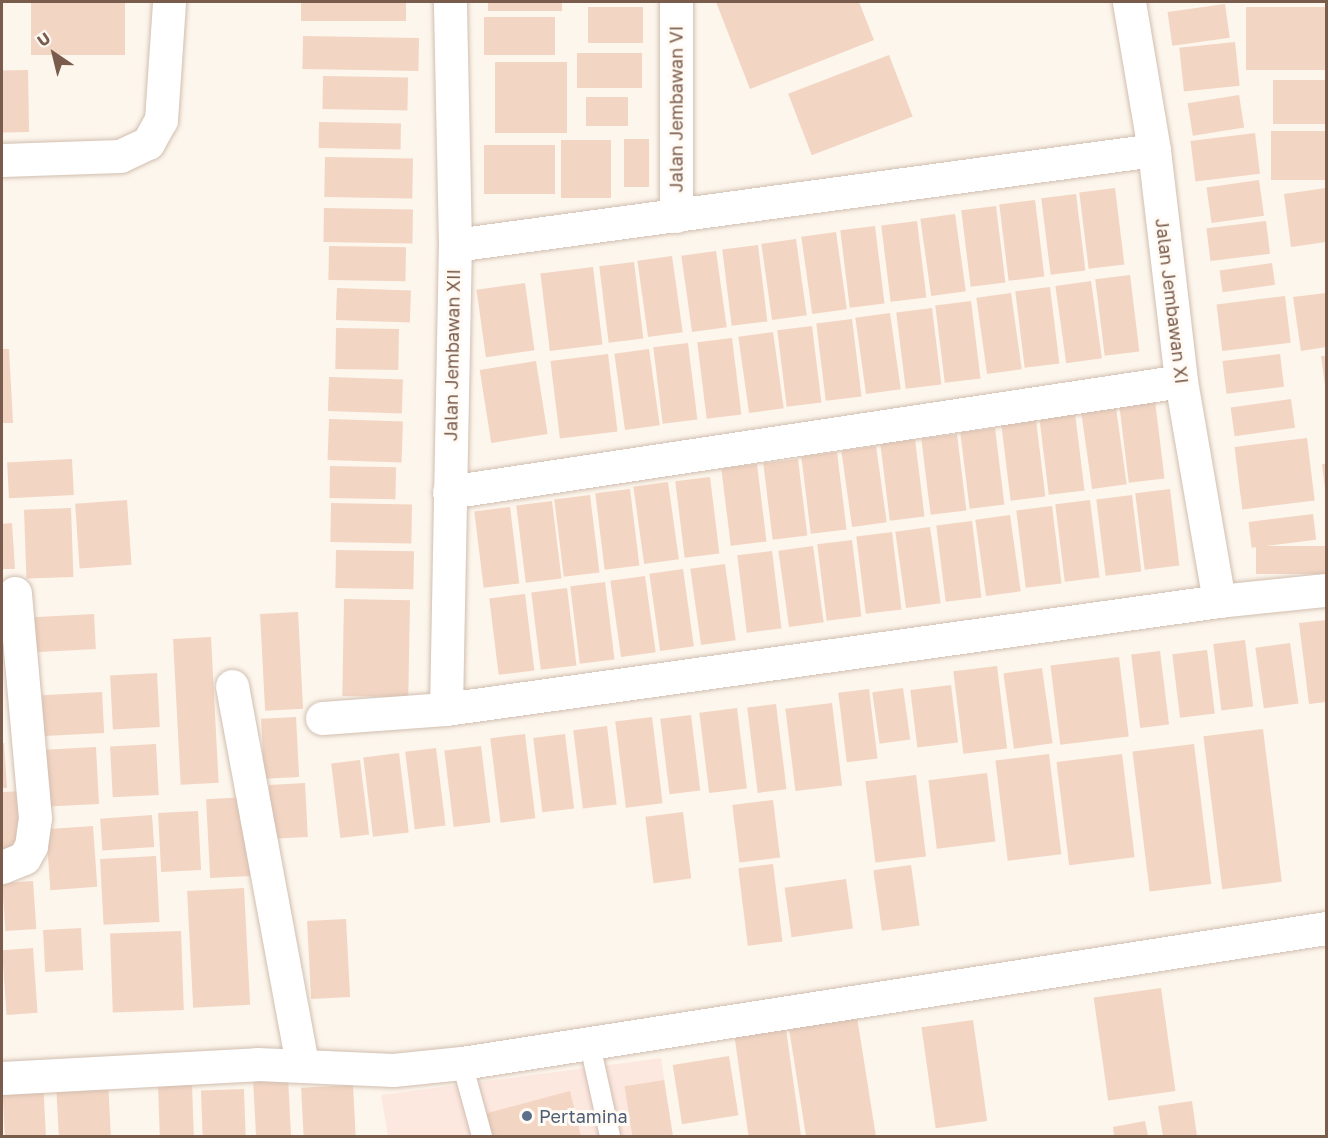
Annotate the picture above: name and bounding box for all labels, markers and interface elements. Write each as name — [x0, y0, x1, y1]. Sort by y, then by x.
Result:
north arrow — [24, 24, 84, 84]
street label: Jalan Jembawan VI — [665, 26, 687, 192]
text: U — [33, 28, 54, 51]
street label: Jalan Jembawan XI — [1151, 217, 1193, 385]
street label: Jalan Jembawan XII — [440, 269, 464, 441]
place label: Pertamina — [539, 1105, 628, 1127]
marker: Pertamina — [520, 1109, 534, 1123]

